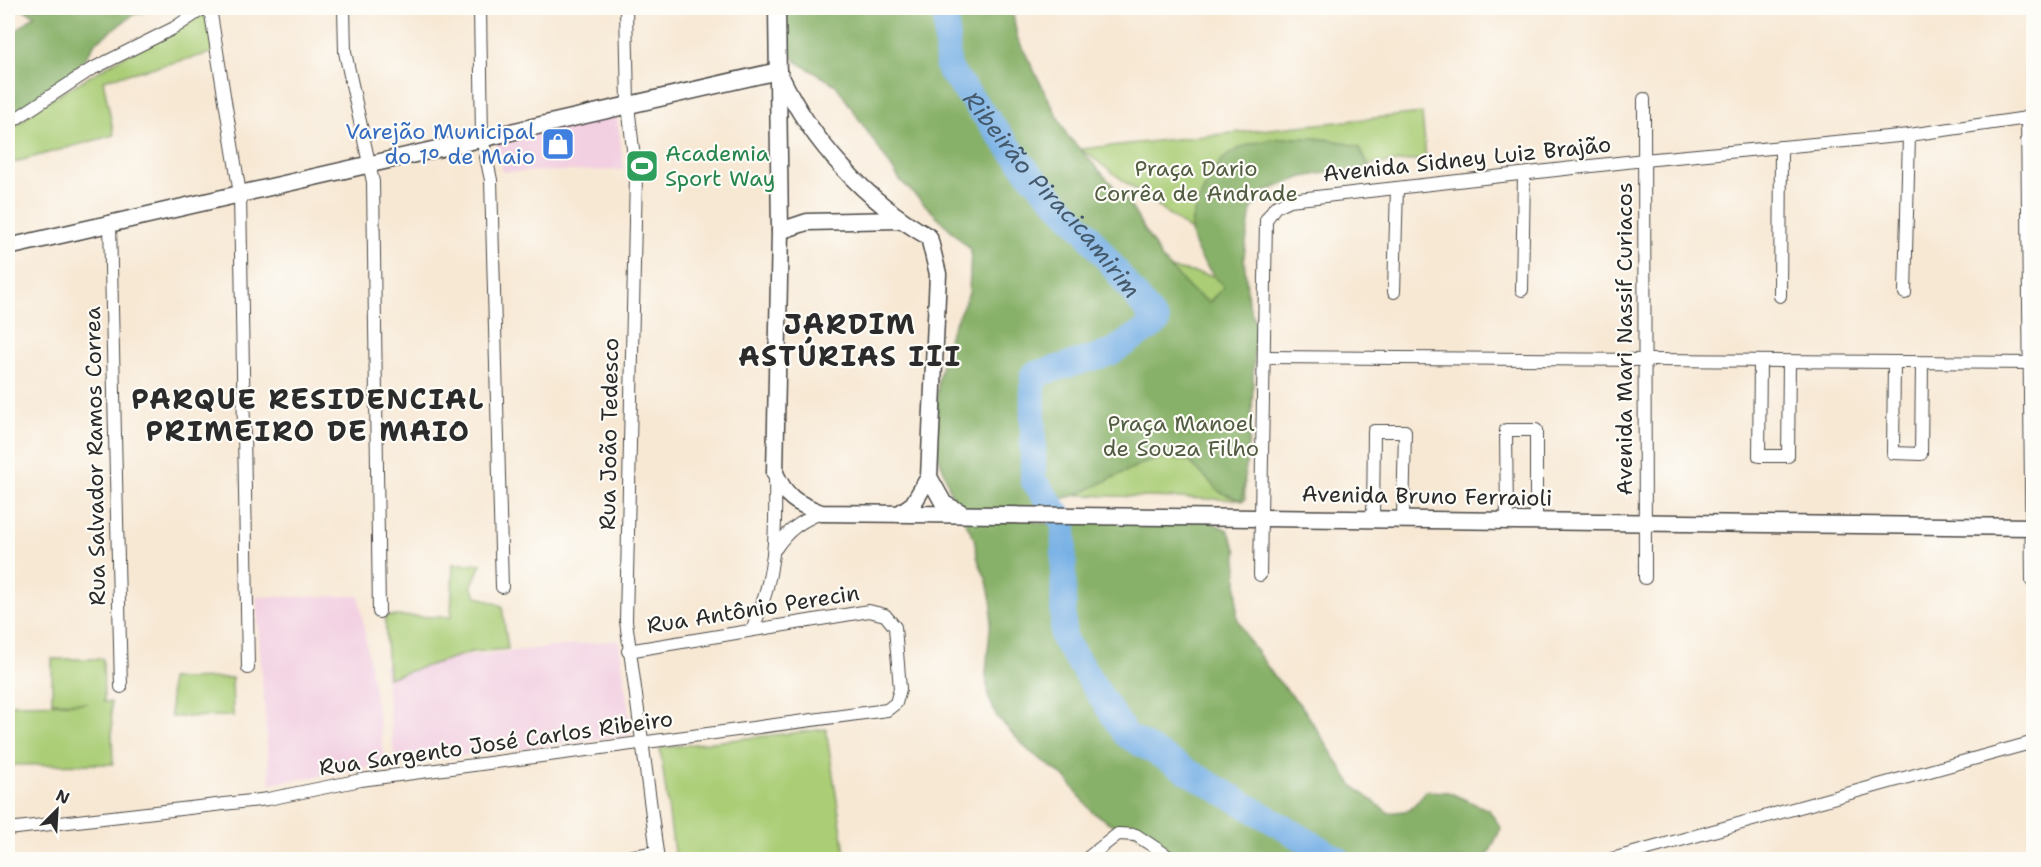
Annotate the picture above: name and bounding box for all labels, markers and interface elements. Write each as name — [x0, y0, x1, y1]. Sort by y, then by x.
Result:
water label: Ribeirão Piracicamirim — [956, 85, 1148, 305]
place label: Varejão Municipal do 1º de Maio — [345, 117, 535, 171]
shop icon: Varejão Municipal do 1º de Maio — [540, 126, 576, 162]
street label: Avenida Sidney Luiz Brajão — [1321, 129, 1613, 189]
place label: Academia Sport Way — [665, 139, 775, 193]
sports icon: Academia Sport Way — [624, 148, 660, 184]
park label: Praça Dario Corrêa de Andrade — [1094, 154, 1298, 208]
street label: Avenida Mari Nassif Curiacos — [1610, 182, 1639, 496]
district label: JARDIM ASTÚRIAS III — [738, 305, 962, 375]
street label: Rua Salvador Ramos Correa — [78, 306, 112, 606]
street label: Rua João Tedesco — [593, 338, 625, 530]
district label: PARQUE RESIDENCIAL PRIMEIRO DE MAIO — [131, 380, 485, 450]
park label: Praça Manoel de Souza Filho — [1103, 409, 1259, 463]
street label: Avenida Bruno Ferraioli — [1301, 479, 1553, 513]
street label: Rua Antônio Perecin — [645, 578, 861, 640]
street label: Rua Sargento José Carlos Ribeiro — [317, 704, 675, 782]
north arrow — [27, 780, 87, 840]
text: N — [53, 785, 73, 809]

